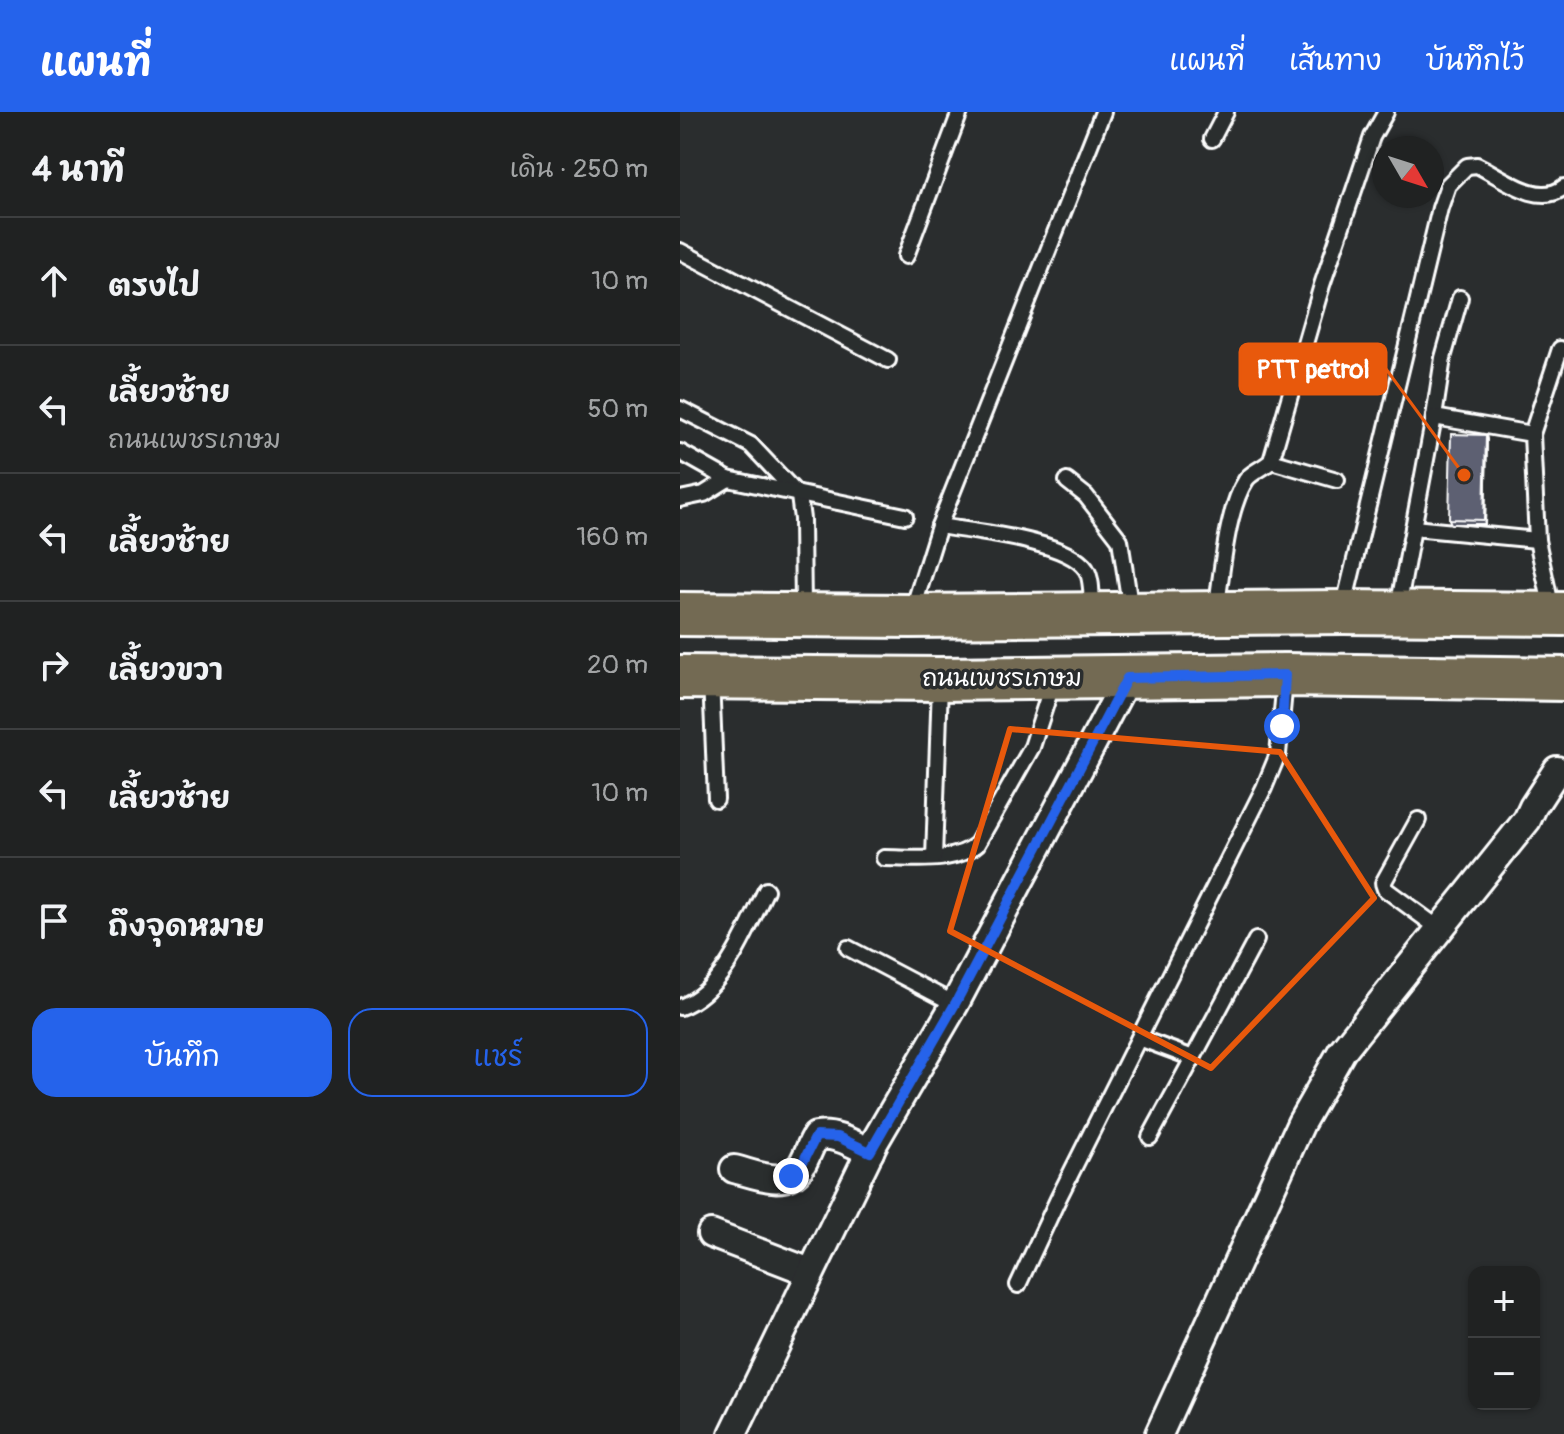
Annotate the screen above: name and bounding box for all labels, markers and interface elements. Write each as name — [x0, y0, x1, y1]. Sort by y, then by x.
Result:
text: แผนที่ — [40, 39, 151, 87]
text: แผนที่ — [1169, 44, 1245, 79]
text: เส้นทาง — [1289, 44, 1382, 79]
text: บันทึกไว้ — [1426, 44, 1524, 79]
north arrow — [1372, 136, 1444, 208]
text: 4 นาที — [32, 149, 125, 192]
text: เดิน · 250 m — [510, 153, 648, 185]
icon: ahead — [32, 259, 76, 303]
text: 10 m — [591, 265, 648, 297]
text: ตรงไป — [108, 268, 200, 305]
callout: PTT petrol — [1240, 344, 1386, 394]
text: PTT petrol — [1256, 354, 1370, 386]
text: เลี้ยวซ้าย — [108, 374, 230, 411]
icon: left — [32, 387, 76, 431]
text: 50 m — [587, 393, 648, 425]
text: ถนนเพชรเกษม — [108, 424, 281, 456]
icon: left — [32, 515, 76, 559]
text: 160 m — [576, 521, 648, 553]
text: เลี้ยวซ้าย — [108, 524, 230, 561]
icon: right — [32, 643, 76, 687]
text: 20 m — [587, 649, 648, 681]
text: เลี้ยวขวา — [108, 652, 223, 689]
street label: ถนนเพชรเกษม — [922, 664, 1082, 693]
route start — [1264, 708, 1300, 744]
icon: left — [32, 771, 76, 815]
text: 10 m — [591, 777, 648, 809]
text: เลี้ยวซ้าย — [108, 780, 230, 817]
icon: arrive — [32, 899, 76, 943]
text: ถึงจุดหมาย — [108, 908, 265, 945]
button: บันทึก — [32, 1008, 332, 1097]
button: แชร์ — [348, 1008, 648, 1097]
route end — [773, 1158, 809, 1194]
map controls — [1468, 1266, 1540, 1410]
button: + — [1468, 1266, 1540, 1338]
button: − — [1468, 1338, 1540, 1410]

